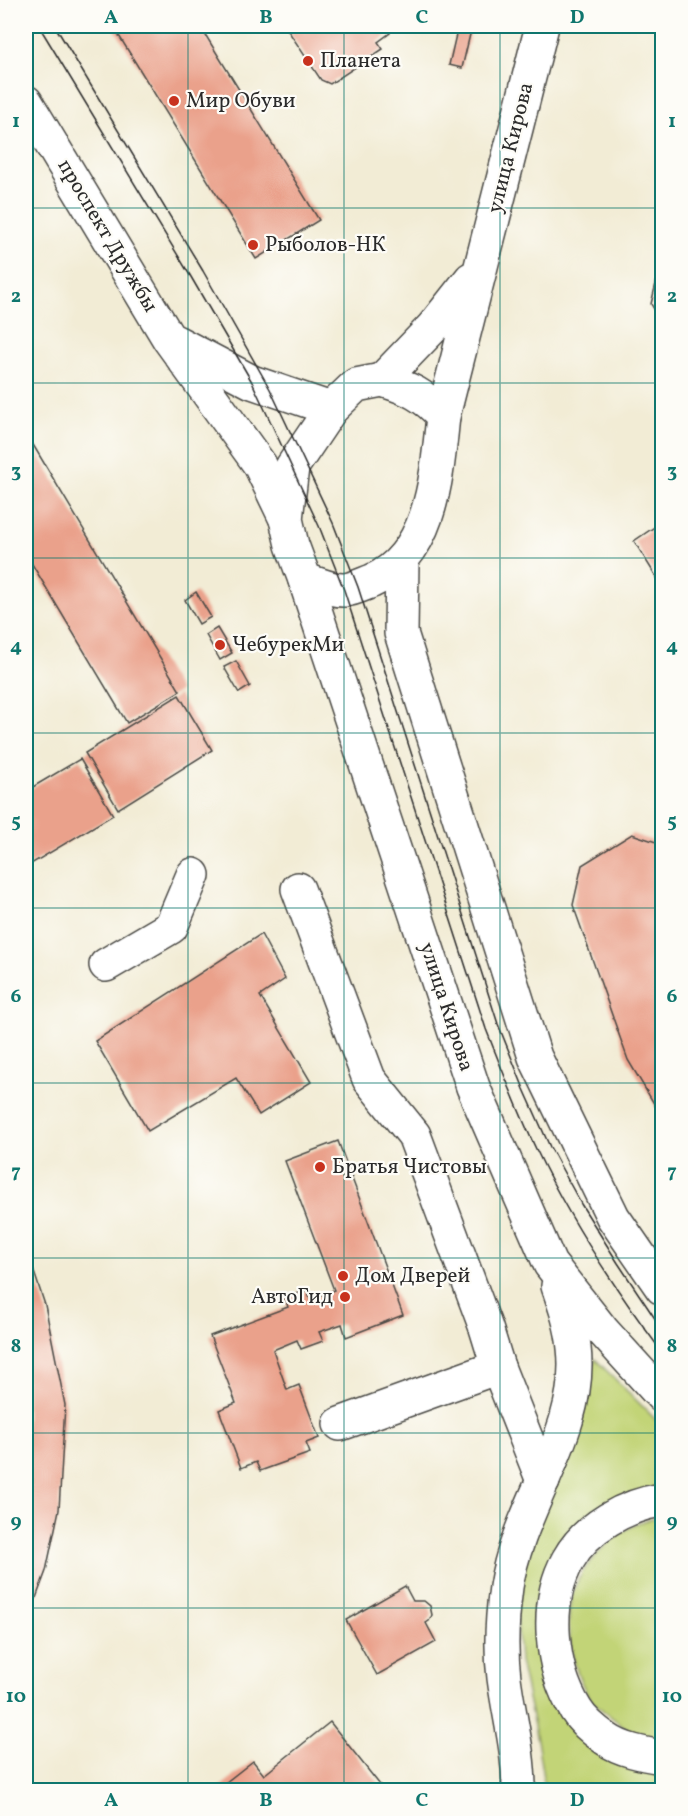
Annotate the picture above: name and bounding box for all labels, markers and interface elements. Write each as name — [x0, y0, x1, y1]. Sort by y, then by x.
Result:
text: A — [104, 4, 118, 32]
text: B — [259, 4, 273, 32]
text: C — [416, 4, 429, 32]
text: D — [570, 4, 584, 32]
place label: Планета — [320, 47, 401, 76]
marker: Планета — [301, 54, 315, 68]
street label: улица Кирова — [481, 79, 541, 217]
place label: Мир Обуви — [186, 87, 296, 116]
marker: Мир Обуви — [167, 94, 181, 108]
text: 1 — [12, 108, 20, 136]
text: 1 — [668, 108, 676, 136]
street label: проспект Дружбы — [50, 154, 164, 318]
place label: Рыболов-НК — [265, 231, 386, 260]
marker: Рыболов-НК — [246, 238, 260, 252]
text: 2 — [11, 283, 21, 311]
text: 2 — [667, 283, 677, 311]
text: 3 — [11, 458, 21, 486]
text: 3 — [667, 458, 677, 486]
place label: ЧебурекМи — [232, 631, 345, 660]
text: 4 — [10, 633, 22, 661]
text: 4 — [666, 633, 678, 661]
marker: ЧебурекМи — [213, 638, 227, 652]
text: 5 — [11, 808, 21, 836]
text: 5 — [667, 808, 677, 836]
street label: улица Кирова — [412, 939, 480, 1075]
text: 6 — [11, 983, 22, 1011]
text: 6 — [667, 983, 678, 1011]
place label: Братья Чистовы — [332, 1153, 487, 1182]
text: 7 — [11, 1158, 21, 1186]
text: 7 — [667, 1158, 677, 1186]
marker: Братья Чистовы — [313, 1160, 327, 1174]
place label: Дом Дверей — [355, 1262, 470, 1291]
marker: Дом Дверей — [336, 1269, 350, 1283]
place label: АвтоГид — [251, 1283, 333, 1312]
marker: АвтоГид — [338, 1290, 352, 1304]
text: 8 — [11, 1333, 21, 1361]
text: 8 — [667, 1333, 677, 1361]
text: 9 — [10, 1508, 22, 1536]
text: 9 — [666, 1508, 678, 1536]
text: 10 — [6, 1683, 26, 1711]
text: 10 — [662, 1683, 682, 1711]
text: A — [104, 1787, 118, 1815]
text: B — [259, 1787, 273, 1815]
text: C — [416, 1787, 429, 1815]
text: D — [570, 1787, 584, 1815]

